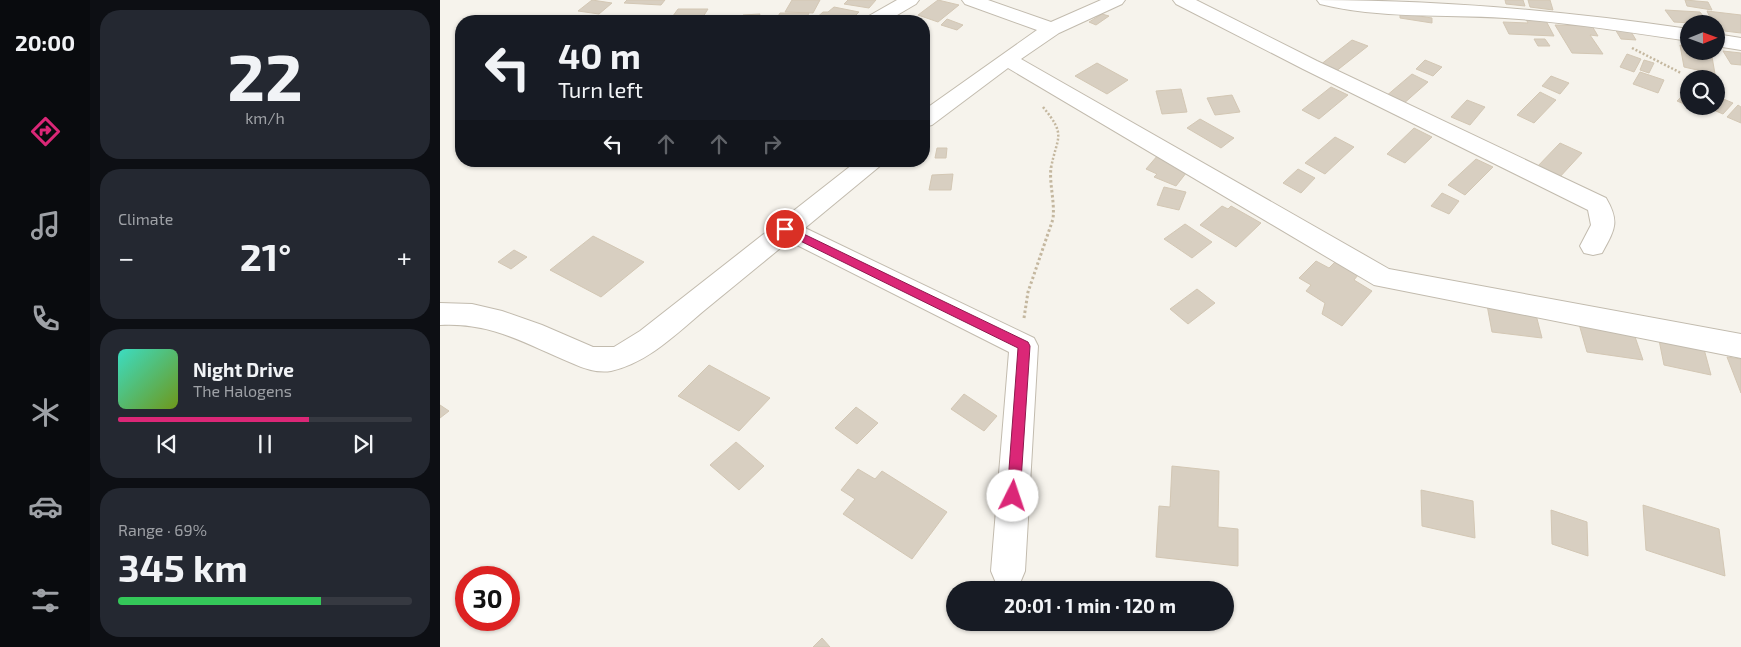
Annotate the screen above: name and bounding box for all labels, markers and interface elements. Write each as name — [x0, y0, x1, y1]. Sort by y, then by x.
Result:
north arrow — [1680, 15, 1725, 60]
map controls — [1680, 15, 1725, 115]
text: 20:00 — [15, 29, 75, 55]
text: 40 m — [558, 34, 641, 76]
icon: left — [475, 35, 540, 100]
text: 22 — [227, 36, 303, 114]
button: search — [1680, 70, 1725, 115]
text: Turn left — [558, 76, 643, 102]
text: km/h — [245, 108, 285, 127]
icon: directions — [28, 114, 63, 149]
icon: left — [599, 130, 627, 158]
icon: ahead — [652, 130, 680, 158]
icon: ahead — [705, 130, 733, 158]
icon: right — [758, 130, 786, 158]
icon: music — [28, 208, 63, 243]
pin — [764, 208, 806, 250]
text: Climate — [118, 209, 173, 228]
icon: arrive — [771, 215, 799, 243]
text: 21° — [240, 233, 291, 279]
text: − — [118, 240, 134, 274]
text: + — [397, 240, 412, 274]
icon: phone — [28, 301, 63, 336]
text: Night Drive — [193, 358, 294, 381]
text: The Halogens — [193, 381, 292, 400]
icon: climate — [28, 395, 63, 430]
icon: previous — [153, 430, 181, 458]
icon: pause — [251, 430, 279, 458]
icon: next — [349, 430, 377, 458]
position arrow — [986, 469, 1038, 521]
icon: car — [28, 489, 63, 524]
text: Range · 69% — [118, 520, 207, 539]
text: 345 km — [118, 544, 248, 590]
speed limit sign: 30 — [455, 566, 520, 631]
icon: filters — [28, 583, 63, 618]
text: 20:01 · 1 min · 120 m — [1004, 594, 1176, 617]

